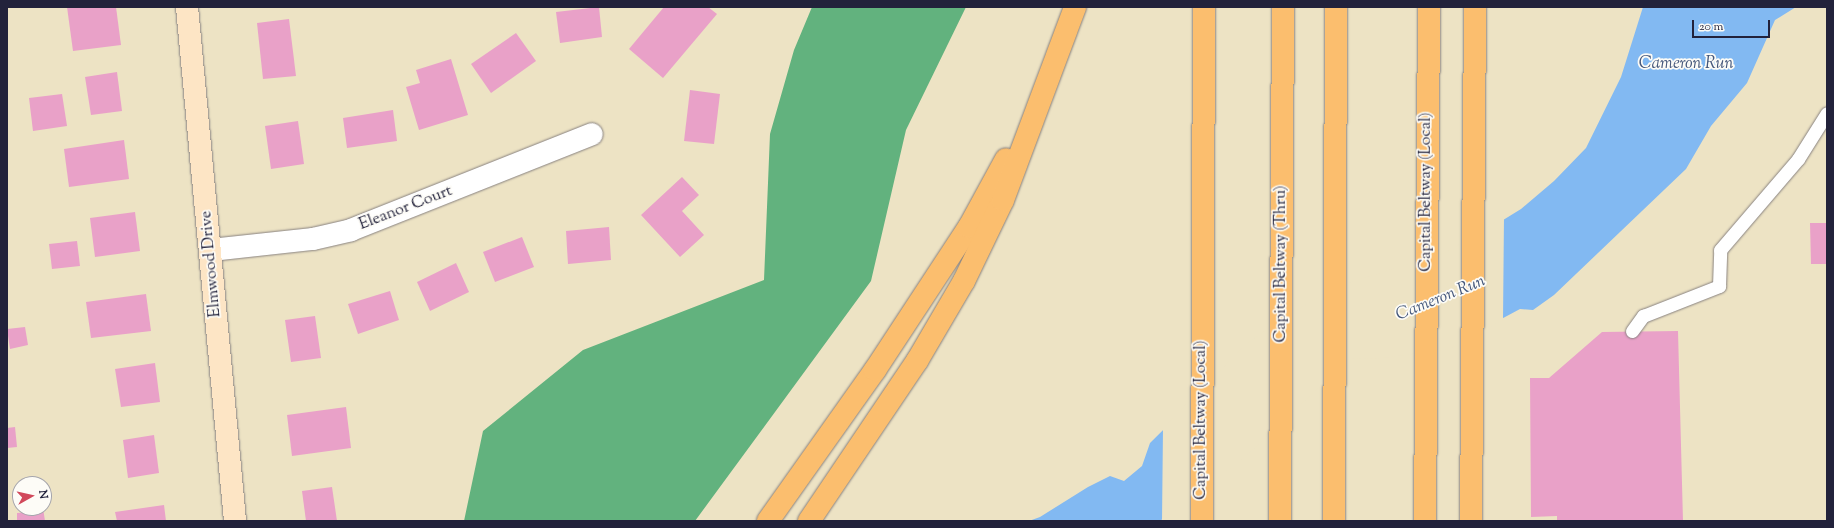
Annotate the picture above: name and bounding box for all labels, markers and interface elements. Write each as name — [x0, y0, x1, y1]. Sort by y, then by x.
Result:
scale bar — [1694, 12, 1772, 38]
text: 20 m — [1699, 18, 1723, 36]
water label: Cameron Run — [1639, 55, 1733, 75]
street label: Capital Beltway (Local) — [1417, 112, 1437, 272]
street label: Eleanor Court — [357, 182, 455, 236]
street label: Capital Beltway (Thru) — [1272, 185, 1292, 343]
street label: Elmwood Drive — [198, 210, 226, 318]
water label: Cameron Run — [1393, 272, 1489, 326]
street label: Capital Beltway (Local) — [1192, 340, 1212, 500]
north arrow — [12, 476, 52, 516]
text: N — [34, 489, 51, 500]

